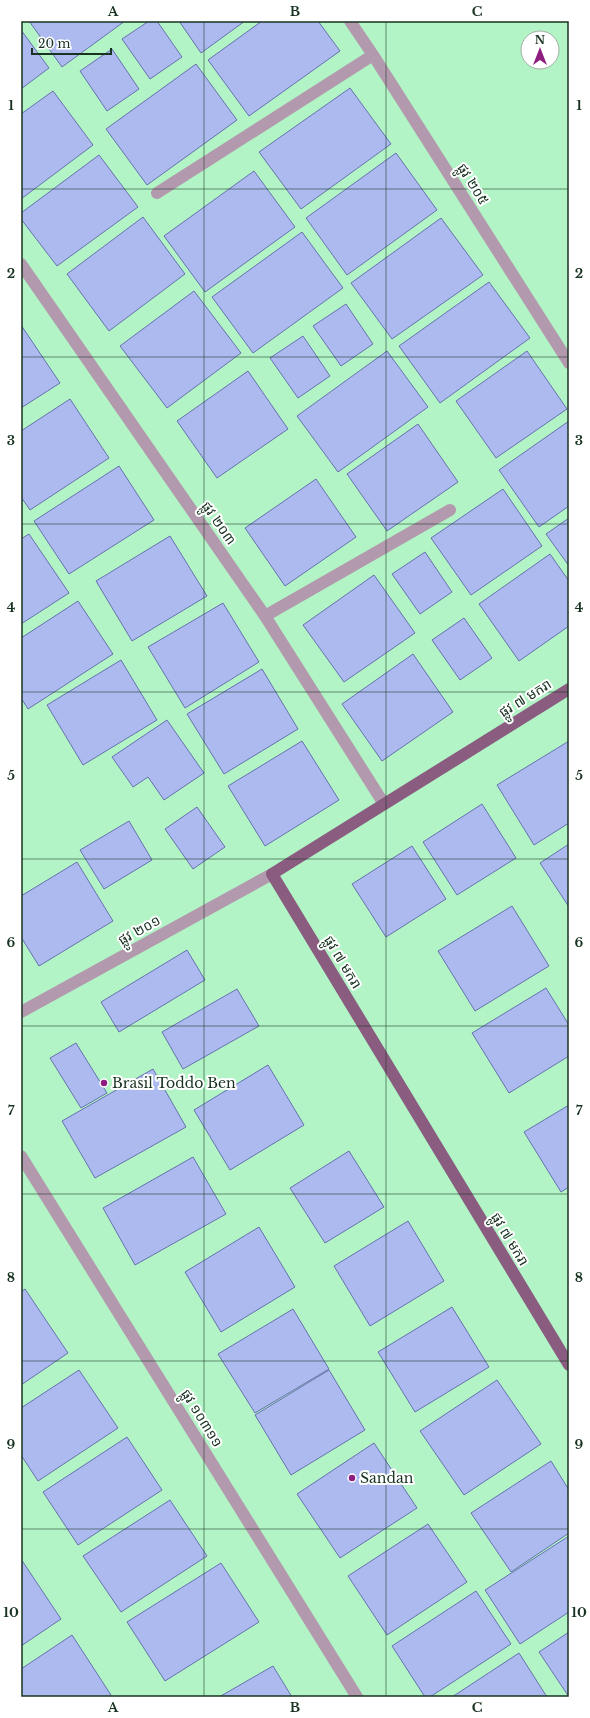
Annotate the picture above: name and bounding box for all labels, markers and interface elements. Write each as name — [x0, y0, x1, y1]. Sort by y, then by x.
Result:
text: A — [107, 3, 119, 20]
text: B — [290, 3, 300, 20]
text: C — [472, 3, 483, 20]
scale bar — [32, 30, 111, 56]
north arrow — [520, 30, 560, 70]
text: N — [535, 33, 546, 47]
text: 20 m — [38, 36, 70, 51]
text: 1 — [8, 97, 14, 114]
text: 1 — [576, 97, 582, 114]
street label: ផ្លូវ ២០៥ — [451, 160, 493, 210]
text: 2 — [7, 265, 15, 282]
text: 2 — [575, 265, 583, 282]
text: 3 — [7, 432, 15, 449]
text: 3 — [575, 432, 583, 449]
street label: ផ្លូវ ២០៣ — [195, 498, 240, 550]
text: 4 — [7, 599, 16, 616]
text: 4 — [575, 599, 584, 616]
street label: ផ្លូវ ៧ មករា — [495, 675, 556, 724]
text: 5 — [7, 767, 15, 784]
text: 5 — [575, 767, 583, 784]
street label: ផ្លូវ ២០១ — [115, 911, 165, 952]
street label: ផ្លូវ ៧ មករា — [317, 932, 366, 993]
text: 6 — [7, 934, 16, 951]
text: 6 — [575, 934, 584, 951]
place label: Brasil Toddo Ben — [112, 1074, 236, 1092]
marker: Brasil Toddo Ben — [99, 1078, 109, 1088]
text: 7 — [8, 1102, 15, 1119]
text: 7 — [576, 1102, 583, 1119]
street label: ផ្លូវ ៧ មករា — [484, 1209, 533, 1270]
text: 8 — [7, 1269, 15, 1286]
text: 8 — [575, 1269, 583, 1286]
street label: ផ្លូវ ១០៣១១ — [174, 1386, 227, 1452]
text: 9 — [7, 1436, 16, 1453]
text: 9 — [575, 1436, 584, 1453]
place label: Sandan — [360, 1469, 414, 1487]
marker: Sandan — [347, 1473, 357, 1483]
text: 10 — [3, 1604, 19, 1621]
text: 10 — [571, 1604, 587, 1621]
text: A — [107, 1699, 119, 1716]
text: B — [290, 1699, 300, 1716]
text: C — [472, 1699, 483, 1716]

